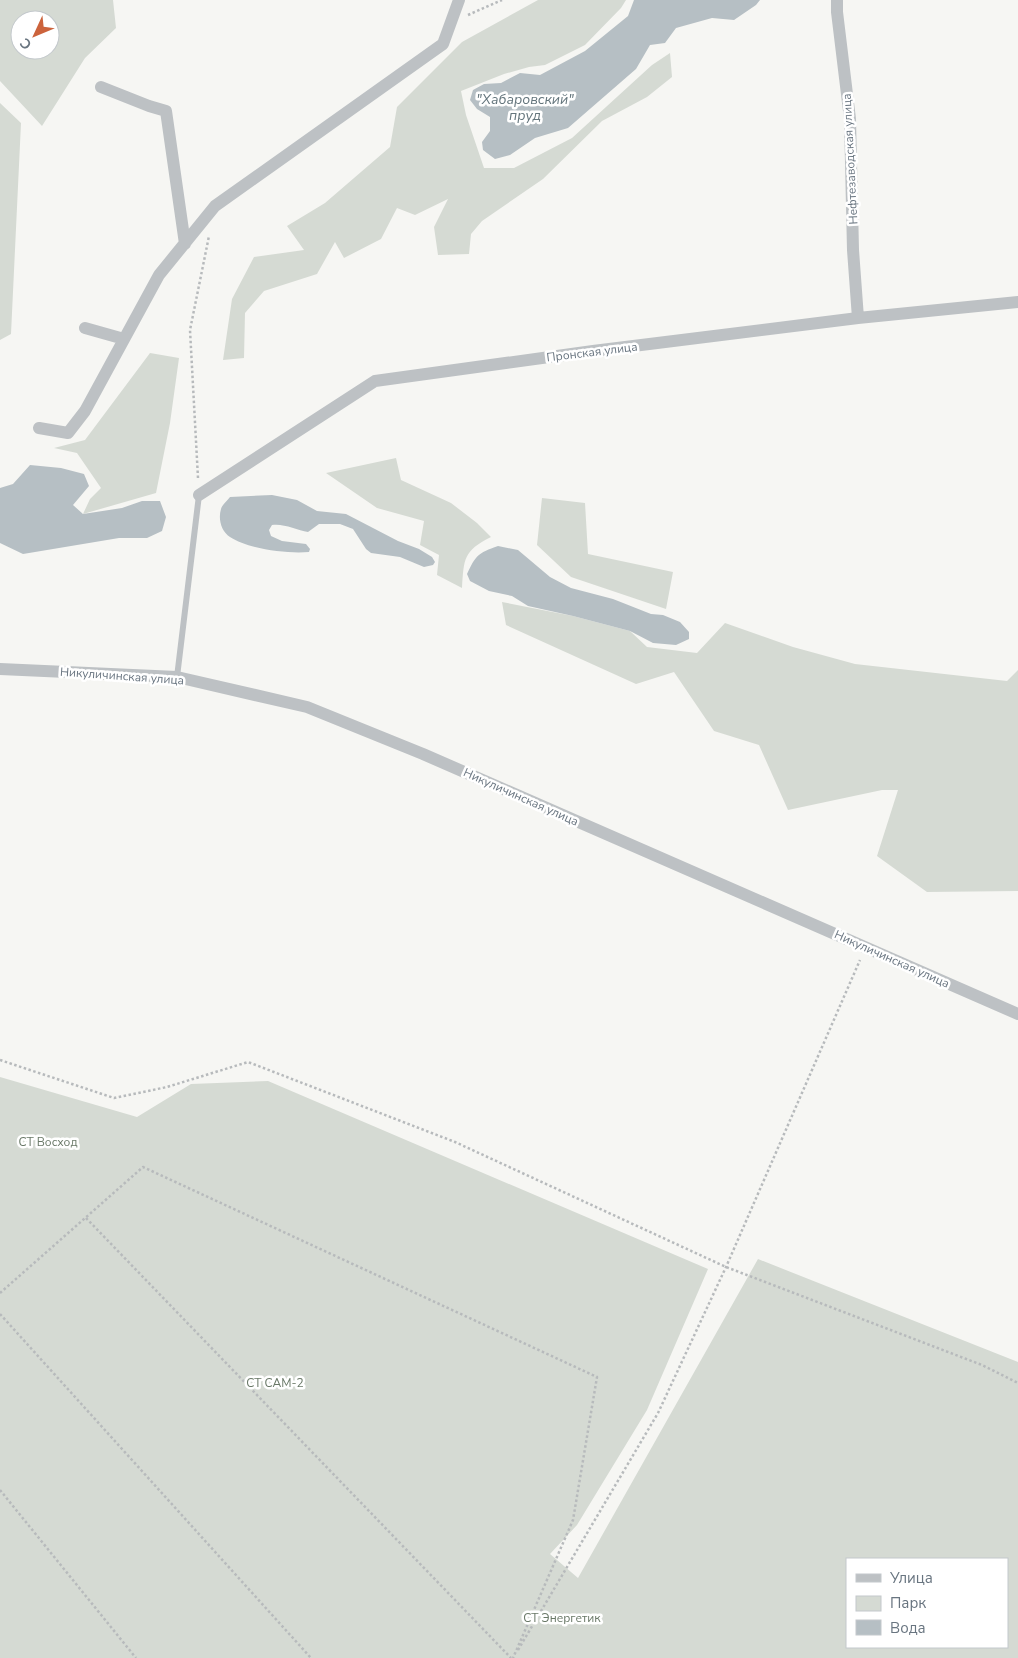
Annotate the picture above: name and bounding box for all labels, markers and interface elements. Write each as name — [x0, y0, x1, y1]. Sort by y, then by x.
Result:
north arrow — [10, 10, 60, 60]
text: С — [16, 33, 36, 54]
water label: "Хабаровский" пруд — [476, 90, 574, 125]
street label: Нефтезаводская улица — [839, 93, 861, 225]
street label: Пронская улица — [546, 338, 638, 366]
street label: Никуличинская улица — [59, 664, 185, 688]
street label: Никуличинская улица — [461, 764, 581, 830]
street label: Никуличинская улица — [832, 926, 952, 992]
park label: СТ Восход — [18, 1134, 78, 1150]
park label: СТ САМ-2 — [246, 1375, 304, 1391]
legend — [846, 1558, 1008, 1648]
text: Улица — [889, 1568, 933, 1588]
text: Парк — [890, 1593, 926, 1613]
park label: СТ Энергетик — [523, 1610, 601, 1626]
text: Вода — [890, 1618, 926, 1638]

